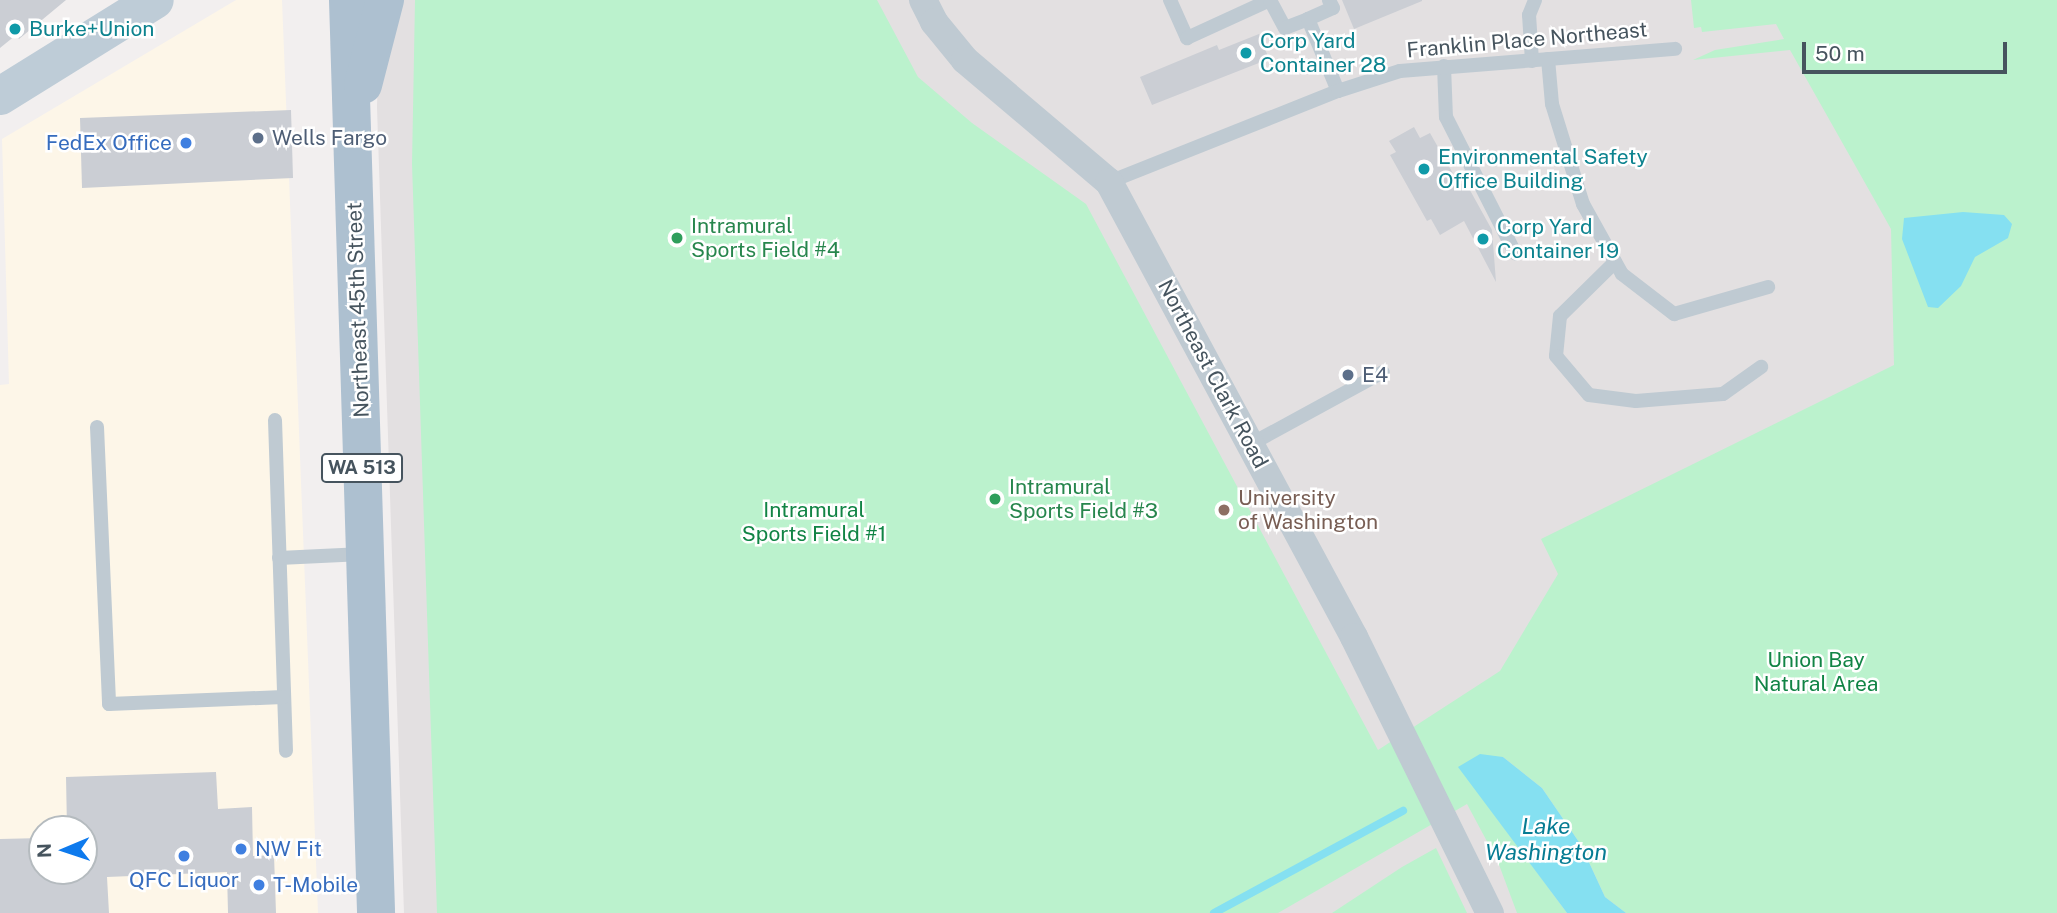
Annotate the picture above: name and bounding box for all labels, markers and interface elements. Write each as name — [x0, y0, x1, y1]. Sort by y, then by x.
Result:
place label: Burke+Union — [29, 16, 154, 42]
street label: Franklin Place Northeast — [1405, 17, 1649, 63]
marker: Burke+Union — [7, 21, 23, 37]
place label: Corp Yard Container 28 — [1260, 28, 1386, 78]
scale bar — [1805, 28, 2010, 72]
text: 50 m — [1815, 41, 1865, 66]
marker: Corp Yard Container 28 — [1238, 45, 1254, 61]
place label: Wells Fargo — [272, 125, 387, 151]
place label: FedEx Office — [46, 130, 172, 156]
marker: Wells Fargo — [250, 130, 266, 146]
marker: FedEx Office — [178, 135, 194, 151]
place label: Environmental Safety Office Building — [1438, 144, 1648, 194]
marker: Environmental Safety Office Building — [1416, 161, 1432, 177]
street label: Northeast 45th Street — [342, 202, 374, 418]
place label: Intramural Sports Field #4 — [691, 213, 840, 263]
place label: Corp Yard Container 19 — [1497, 214, 1619, 264]
marker: Intramural Sports Field #4 — [669, 230, 685, 246]
marker: Corp Yard Container 19 — [1475, 231, 1491, 247]
street label: Northeast Clark Road — [1153, 275, 1273, 473]
place label: E4 — [1362, 362, 1388, 388]
marker: E4 — [1340, 367, 1356, 383]
road number: WA 513 — [320, 453, 404, 484]
place label: Intramural Sports Field #3 — [1009, 474, 1158, 524]
place label: University of Washington — [1238, 485, 1379, 535]
marker: Intramural Sports Field #3 — [987, 491, 1003, 507]
park label: Intramural Sports Field #1 — [742, 497, 886, 547]
marker: University of Washington — [1216, 502, 1232, 518]
park label: Union Bay Natural Area — [1754, 647, 1878, 697]
water label: Lake Washington — [1485, 812, 1607, 866]
north arrow — [28, 815, 98, 885]
place label: NW Fit — [255, 836, 322, 862]
marker: NW Fit — [233, 841, 249, 857]
text: N — [33, 843, 55, 858]
marker: QFC Liquor — [176, 848, 192, 864]
place label: QFC Liquor — [129, 867, 239, 893]
place label: T-Mobile — [273, 872, 358, 898]
marker: T-Mobile — [251, 877, 267, 893]

